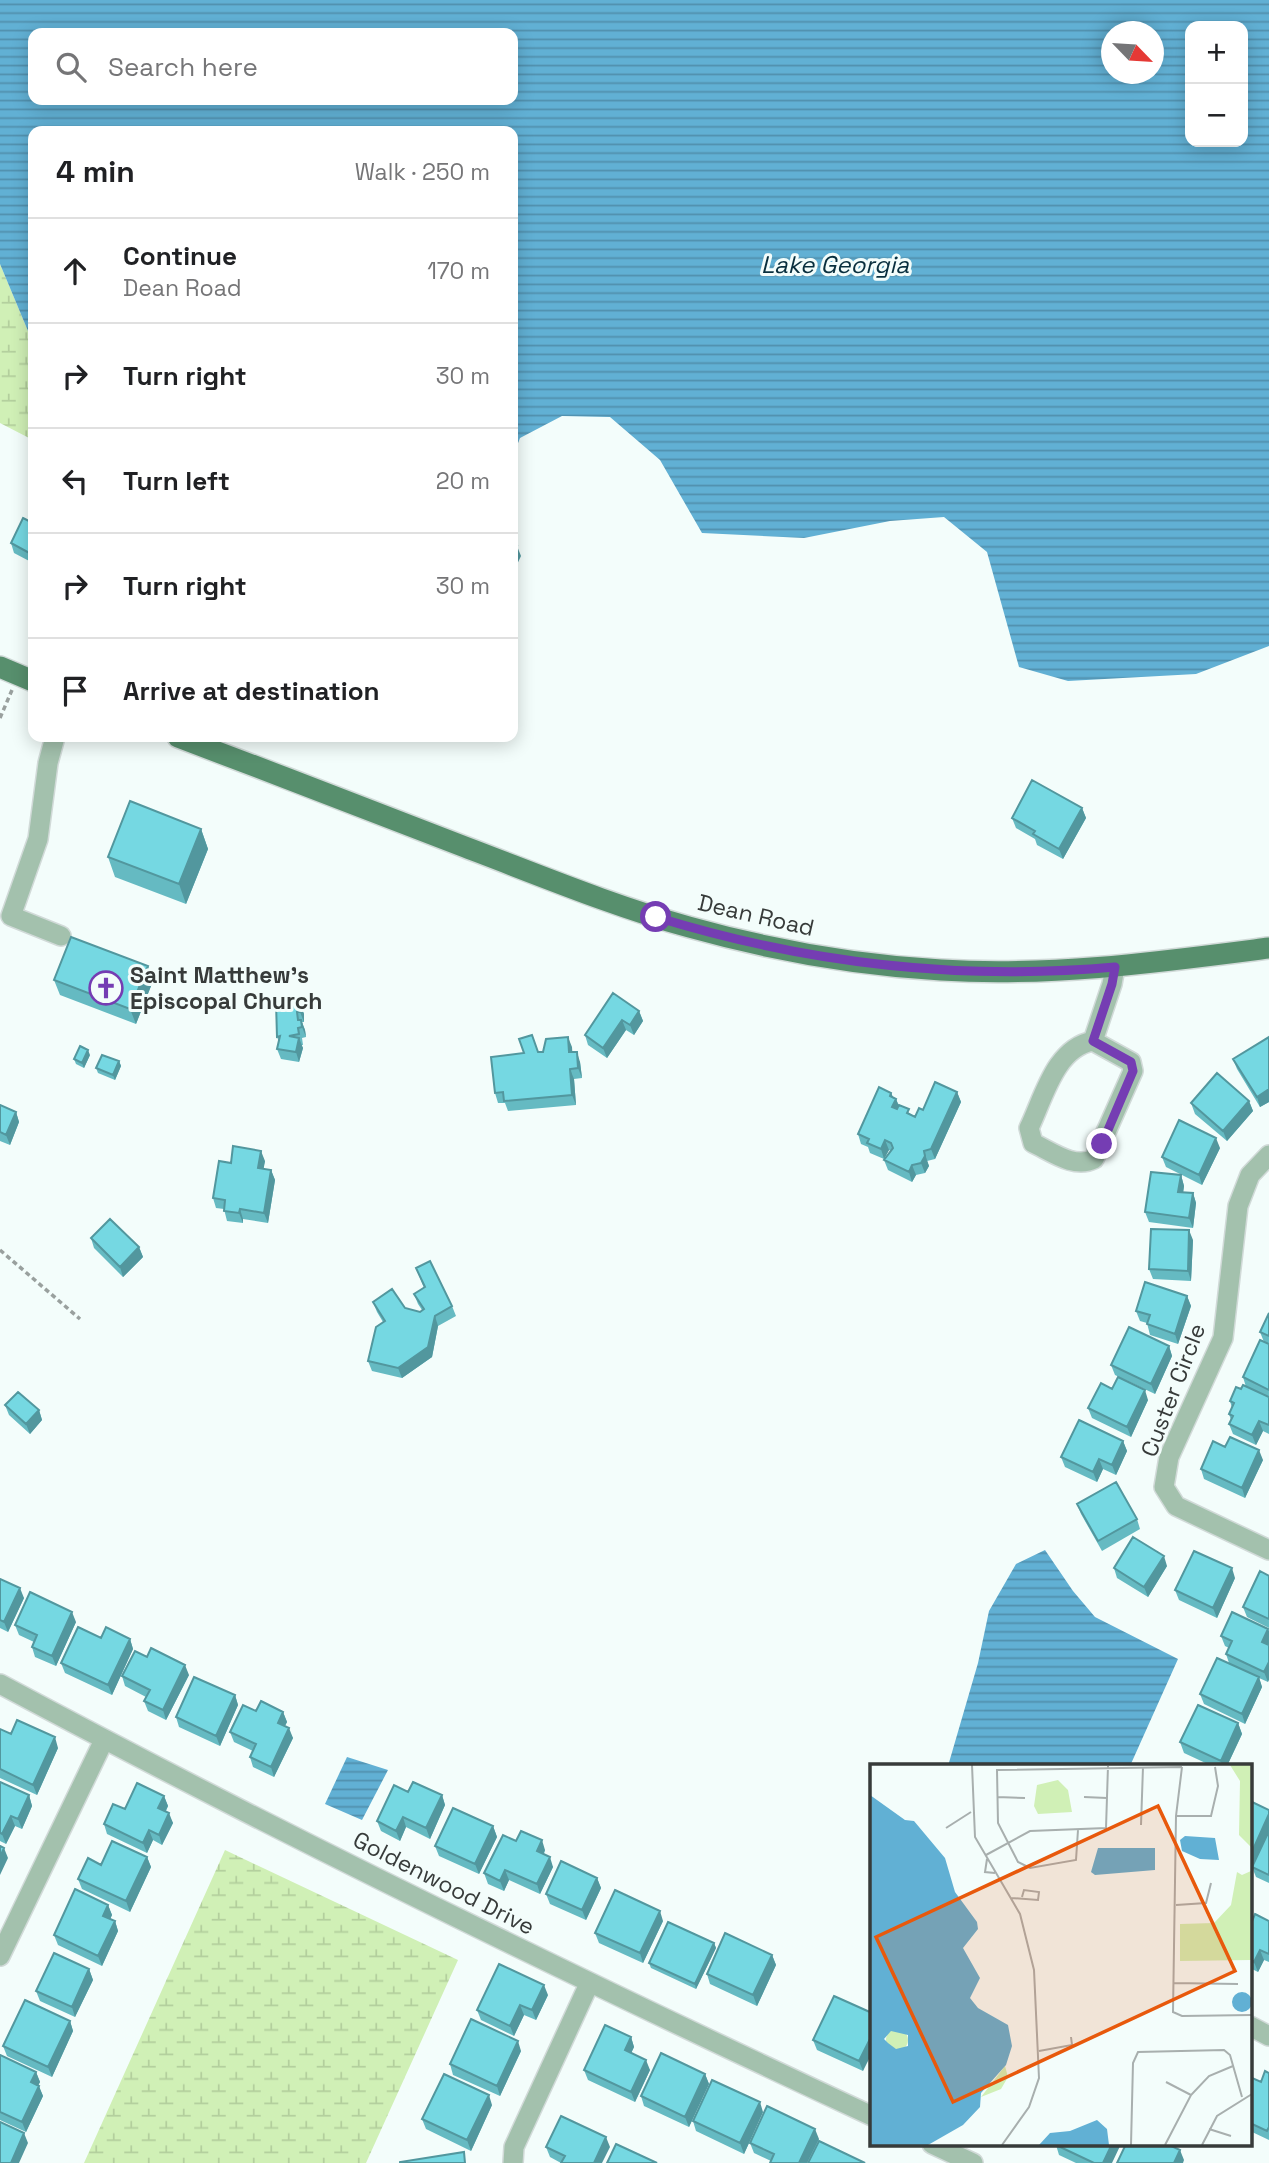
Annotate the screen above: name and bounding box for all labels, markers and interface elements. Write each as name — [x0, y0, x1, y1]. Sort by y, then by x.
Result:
north arrow — [1101, 21, 1164, 84]
map controls — [1185, 21, 1248, 147]
button: + — [1185, 21, 1248, 84]
search box — [28, 28, 518, 105]
icon: search — [52, 48, 90, 86]
text: Search here — [108, 50, 258, 84]
button: − — [1185, 84, 1248, 147]
text: 4 min — [56, 152, 135, 191]
text: Walk · 250 m — [355, 157, 490, 187]
text: Continue — [123, 239, 237, 273]
water label: Lake Georgia — [761, 249, 909, 280]
icon: ahead — [56, 252, 94, 290]
text: 170 m — [427, 256, 490, 286]
text: Dean Road — [123, 273, 242, 303]
icon: right — [56, 357, 94, 395]
text: Turn right — [123, 359, 247, 393]
text: 30 m — [436, 361, 490, 391]
icon: left — [56, 462, 94, 500]
text: Turn left — [123, 464, 230, 498]
text: 20 m — [436, 466, 490, 496]
icon: right — [56, 567, 94, 605]
text: Turn right — [123, 569, 247, 603]
text: 30 m — [436, 571, 490, 601]
icon: arrive — [56, 672, 94, 710]
text: Arrive at destination — [123, 674, 380, 708]
street label: Dean Road — [695, 887, 817, 943]
route start — [640, 901, 671, 932]
place label: Saint Matthew's Episcopal Church — [130, 960, 322, 1016]
church icon: Saint Matthew's Episcopal Church — [87, 969, 125, 1007]
route end — [1086, 1128, 1117, 1159]
street label: Custer Circle — [1134, 1319, 1212, 1461]
inset map — [870, 1764, 1252, 2146]
street label: Goldenwood Drive — [348, 1824, 540, 1942]

